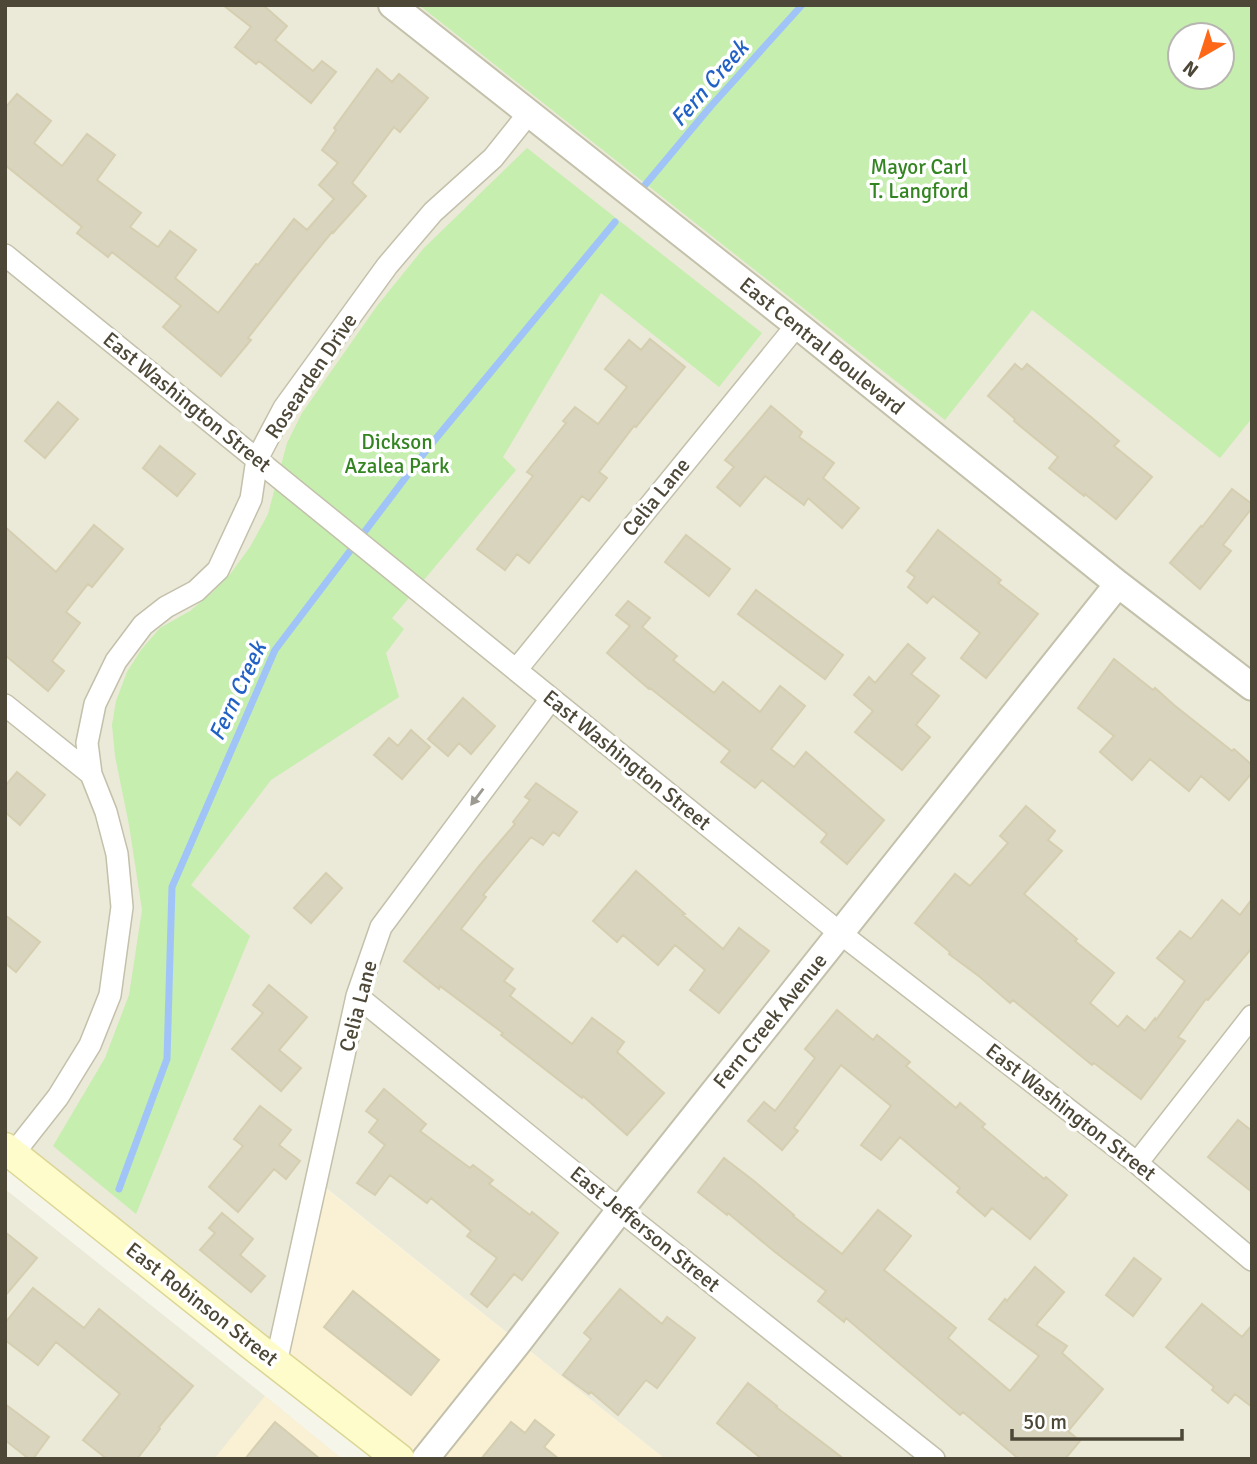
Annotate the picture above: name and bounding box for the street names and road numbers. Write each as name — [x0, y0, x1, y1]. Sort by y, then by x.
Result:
street label: East Central Boulevard — [734, 272, 910, 420]
street label: Rosearden Drive — [259, 308, 363, 444]
street label: East Washington Street — [98, 326, 276, 478]
street label: Celia Lane — [617, 453, 695, 541]
street label: East Washington Street — [538, 684, 716, 836]
street label: Fern Creek Avenue — [707, 948, 833, 1094]
street label: Celia Lane — [333, 958, 383, 1054]
street label: East Washington Street — [981, 1037, 1161, 1187]
street label: East Jefferson Street — [565, 1160, 725, 1298]
street label: East Robinson Street — [121, 1237, 283, 1371]

